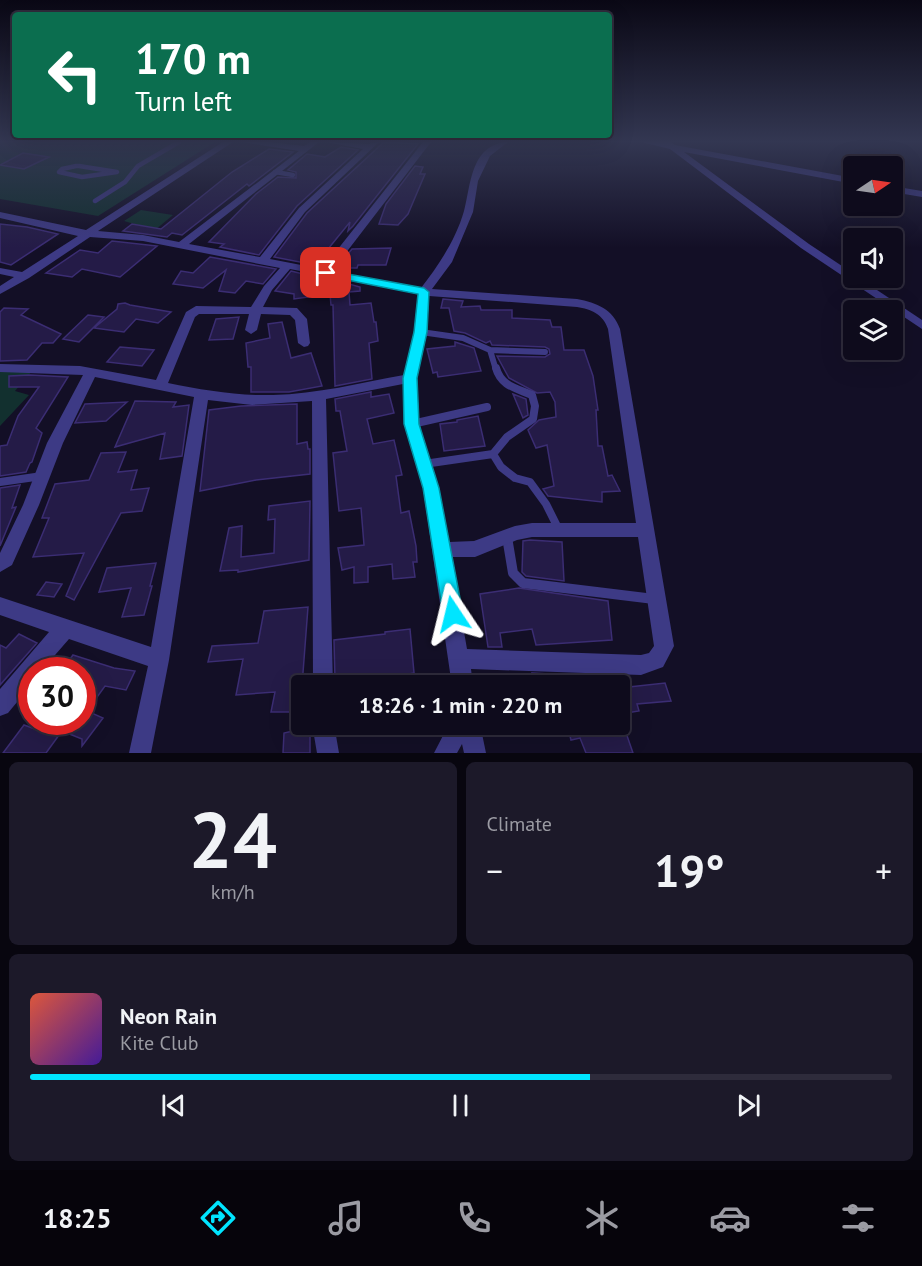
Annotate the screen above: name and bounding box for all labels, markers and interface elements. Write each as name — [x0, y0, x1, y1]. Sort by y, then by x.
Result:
text: 170 m — [135, 31, 251, 86]
icon: left — [36, 36, 114, 114]
text: Turn left — [135, 84, 232, 118]
north arrow — [843, 156, 903, 216]
map controls — [843, 156, 903, 360]
button: sound — [843, 228, 903, 288]
pin — [300, 247, 351, 298]
icon: arrive — [309, 256, 342, 289]
button: layers — [843, 300, 903, 360]
position arrow — [421, 582, 485, 646]
speed limit sign: 30 — [18, 657, 96, 735]
text: 18:26 · 1 min · 220 m — [359, 691, 562, 719]
text: 24 — [189, 789, 277, 890]
text: Climate — [487, 811, 552, 837]
text: 19° — [654, 841, 725, 899]
text: − — [487, 849, 503, 892]
text: + — [875, 849, 892, 892]
text: km/h — [211, 879, 255, 905]
text: Neon Rain — [120, 1002, 217, 1030]
text: Kite Club — [120, 1030, 198, 1056]
icon: previous — [157, 1089, 190, 1122]
icon: pause — [444, 1089, 477, 1122]
icon: next — [732, 1089, 765, 1122]
icon: directions — [197, 1197, 239, 1239]
icon: music — [325, 1197, 367, 1239]
icon: phone — [453, 1197, 495, 1239]
icon: climate — [581, 1197, 623, 1239]
icon: car — [709, 1197, 751, 1239]
icon: filters — [837, 1197, 879, 1239]
text: 18:25 — [43, 1201, 111, 1235]

